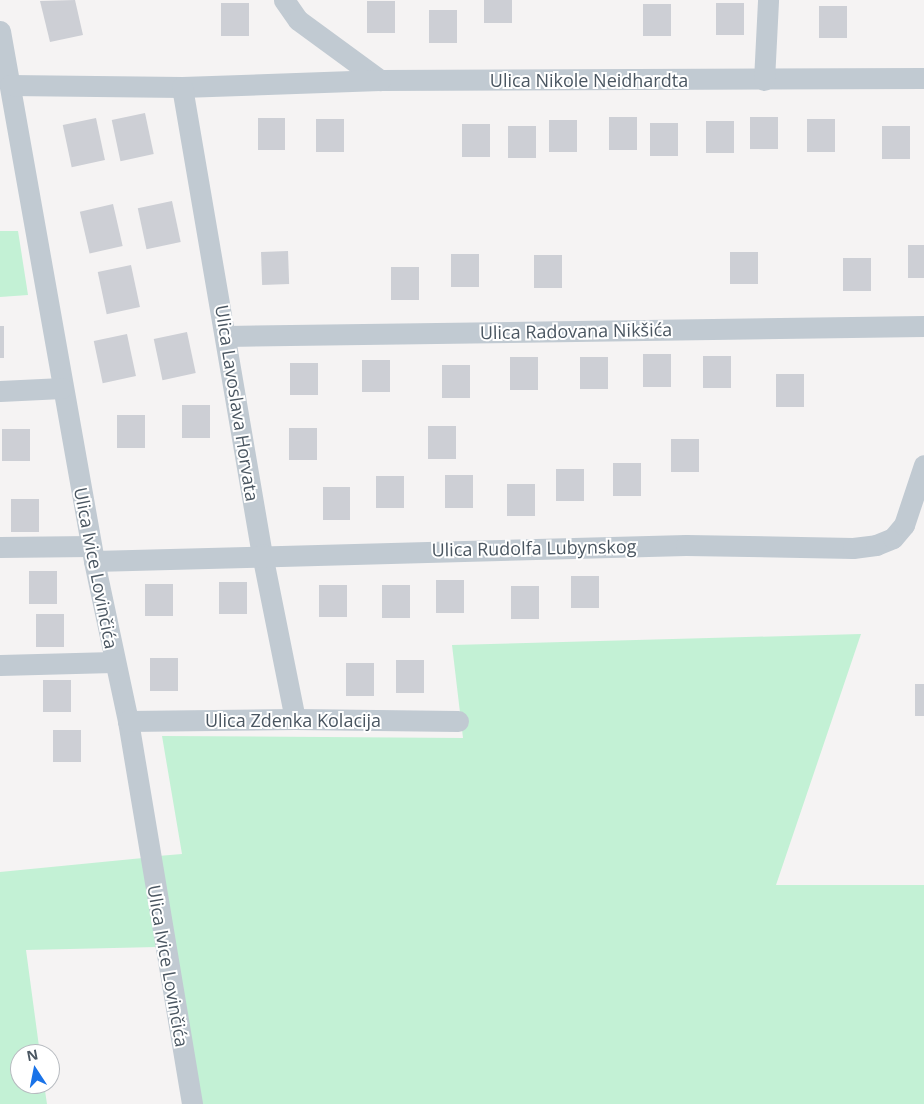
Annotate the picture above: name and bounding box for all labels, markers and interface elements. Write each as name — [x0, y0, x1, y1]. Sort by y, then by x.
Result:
street label: Ulica Nikole Neidhardta — [490, 69, 688, 91]
street label: Ulica Lavoslava Horvata — [211, 303, 263, 503]
street label: Ulica Radovana Nikšića — [480, 319, 672, 343]
street label: Ulica Ivice Lovinčića — [70, 485, 122, 651]
street label: Ulica Rudolfa Lubynskog — [431, 535, 637, 561]
street label: Ulica Zdenka Kolacija — [205, 709, 381, 731]
street label: Ulica Ivice Lovinčića — [143, 883, 193, 1049]
north arrow — [10, 1044, 60, 1094]
text: N — [25, 1044, 40, 1065]

